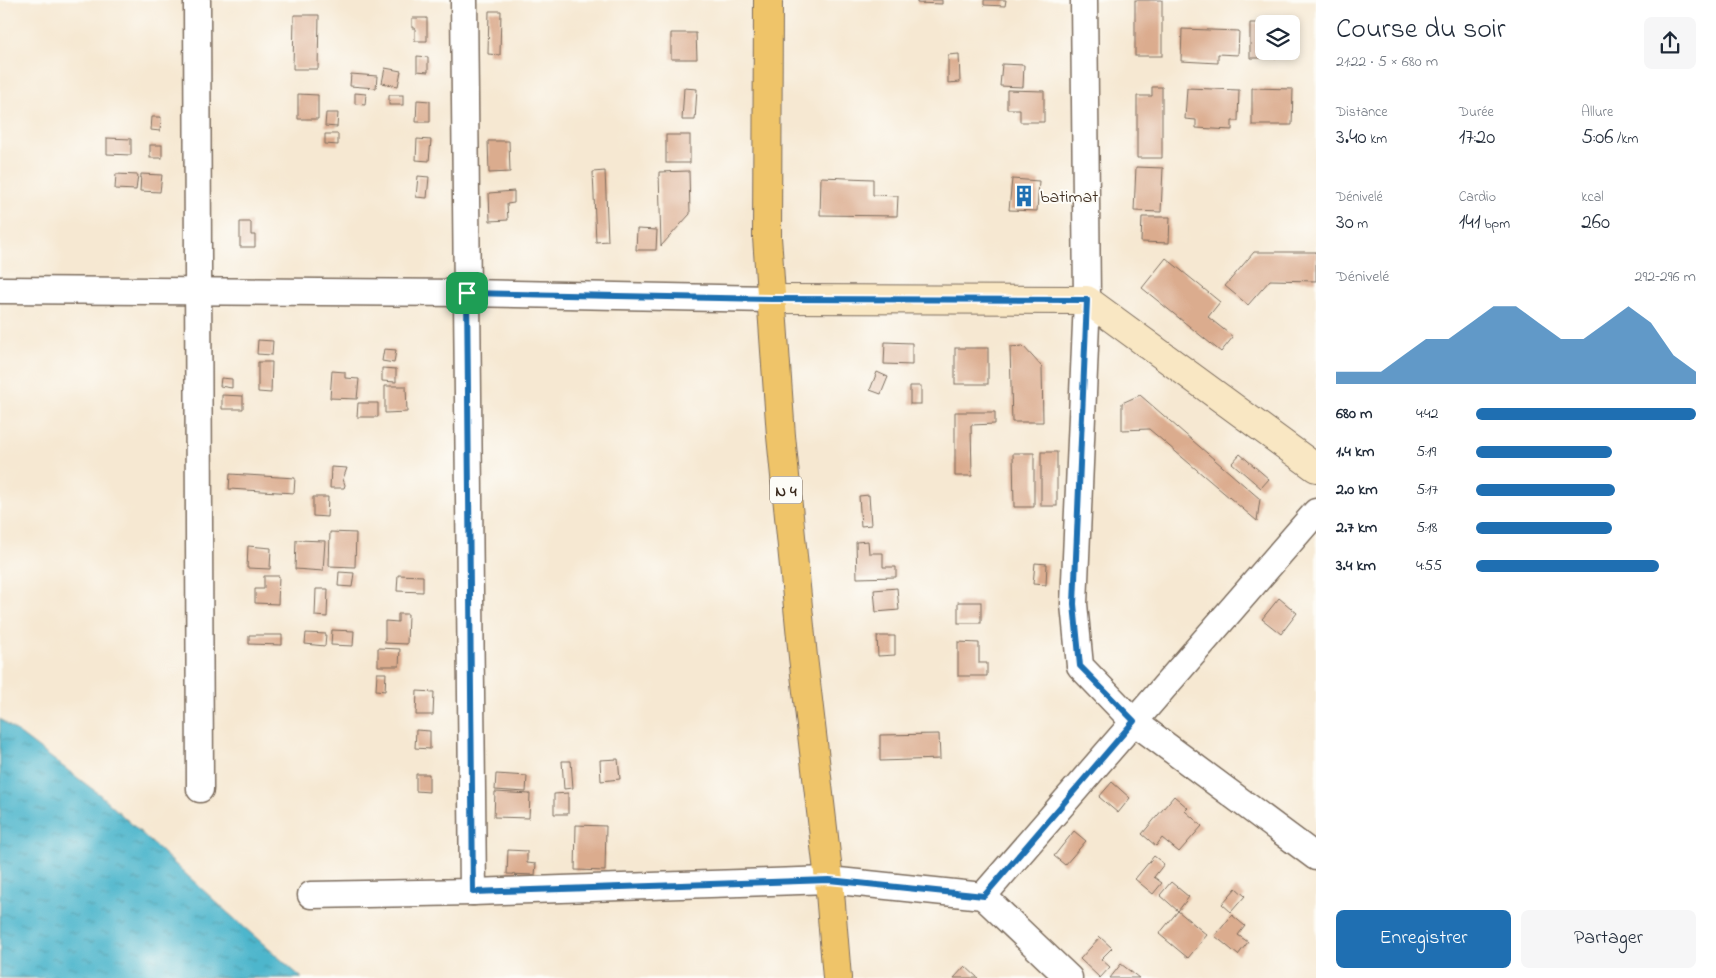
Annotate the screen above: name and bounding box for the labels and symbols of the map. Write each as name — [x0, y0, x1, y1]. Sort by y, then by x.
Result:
building icon: batimat — [1011, 183, 1037, 209]
place label: batimat — [1040, 185, 1098, 211]
pin — [446, 272, 488, 314]
road number: N 4 — [770, 476, 802, 504]

